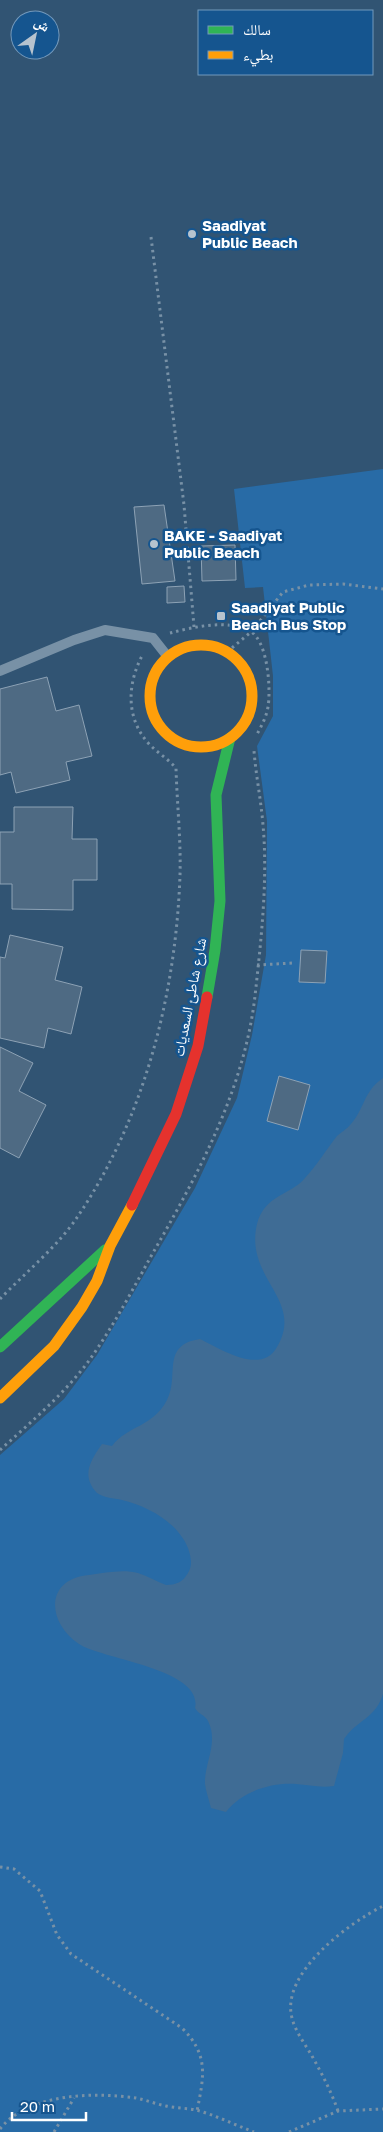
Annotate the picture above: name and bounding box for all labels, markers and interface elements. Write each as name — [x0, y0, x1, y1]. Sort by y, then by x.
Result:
north arrow — [10, 10, 60, 60]
legend — [198, 10, 373, 75]
text: ش — [31, 13, 53, 36]
text: سالك — [243, 20, 271, 38]
text: بطيء — [243, 45, 273, 67]
place label: Saadiyat Public Beach — [202, 216, 298, 251]
marker: Saadiyat Public Beach — [186, 228, 198, 240]
place label: BAKE - Saadiyat Public Beach — [164, 526, 282, 561]
marker: BAKE - Saadiyat Public Beach — [148, 538, 160, 550]
place label: Saadiyat Public Beach Bus Stop — [231, 598, 346, 633]
marker: Saadiyat Public Beach Bus Stop — [215, 610, 227, 622]
street label: شارع شاطئ السعديات — [169, 936, 211, 1058]
scale bar — [12, 2090, 86, 2122]
text: 20 m — [20, 2097, 55, 2115]

